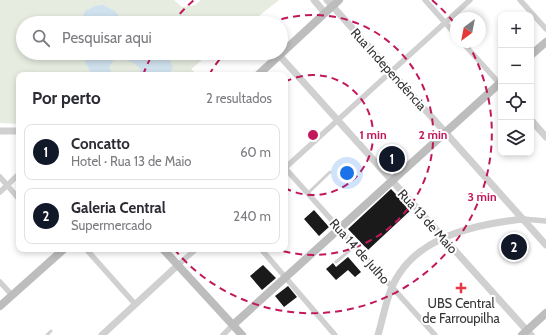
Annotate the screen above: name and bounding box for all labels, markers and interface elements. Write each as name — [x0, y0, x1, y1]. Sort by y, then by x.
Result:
north arrow — [450, 12, 486, 48]
map controls — [498, 12, 534, 156]
button: + — [498, 12, 534, 48]
search box — [16, 16, 288, 60]
street label: Rua Independência — [348, 25, 431, 114]
icon: search — [30, 27, 52, 49]
text: Pesquisar aqui — [62, 29, 152, 47]
button: − — [498, 48, 534, 84]
button: locate — [498, 84, 534, 120]
text: Por perto — [32, 88, 101, 108]
text: 2 resultados — [206, 90, 272, 106]
button: layers — [498, 120, 534, 156]
text: 1 min — [359, 127, 387, 142]
text: 2 min — [419, 127, 447, 142]
centre of rings — [306, 128, 320, 142]
text: Concatto — [71, 135, 130, 153]
text: 1 — [44, 144, 48, 160]
text: 60 m — [240, 144, 271, 160]
pin: 1 — [379, 144, 405, 174]
text: Hotel · Rua 13 de Maio — [71, 153, 191, 169]
your location — [337, 163, 357, 183]
street label: Rua 13 de Maio — [395, 185, 461, 257]
text: 3 min — [467, 189, 497, 204]
text: Galeria Central — [71, 199, 166, 217]
text: 2 — [43, 208, 49, 224]
text: 240 m — [233, 208, 271, 224]
street label: Rua 14 de Julho — [326, 215, 394, 287]
text: Supermercado — [71, 217, 152, 233]
pin: 2 — [501, 232, 527, 262]
marker: UBS Central de Farroupilha — [455, 282, 467, 294]
place label: UBS Central de Farroupilha — [422, 295, 500, 326]

